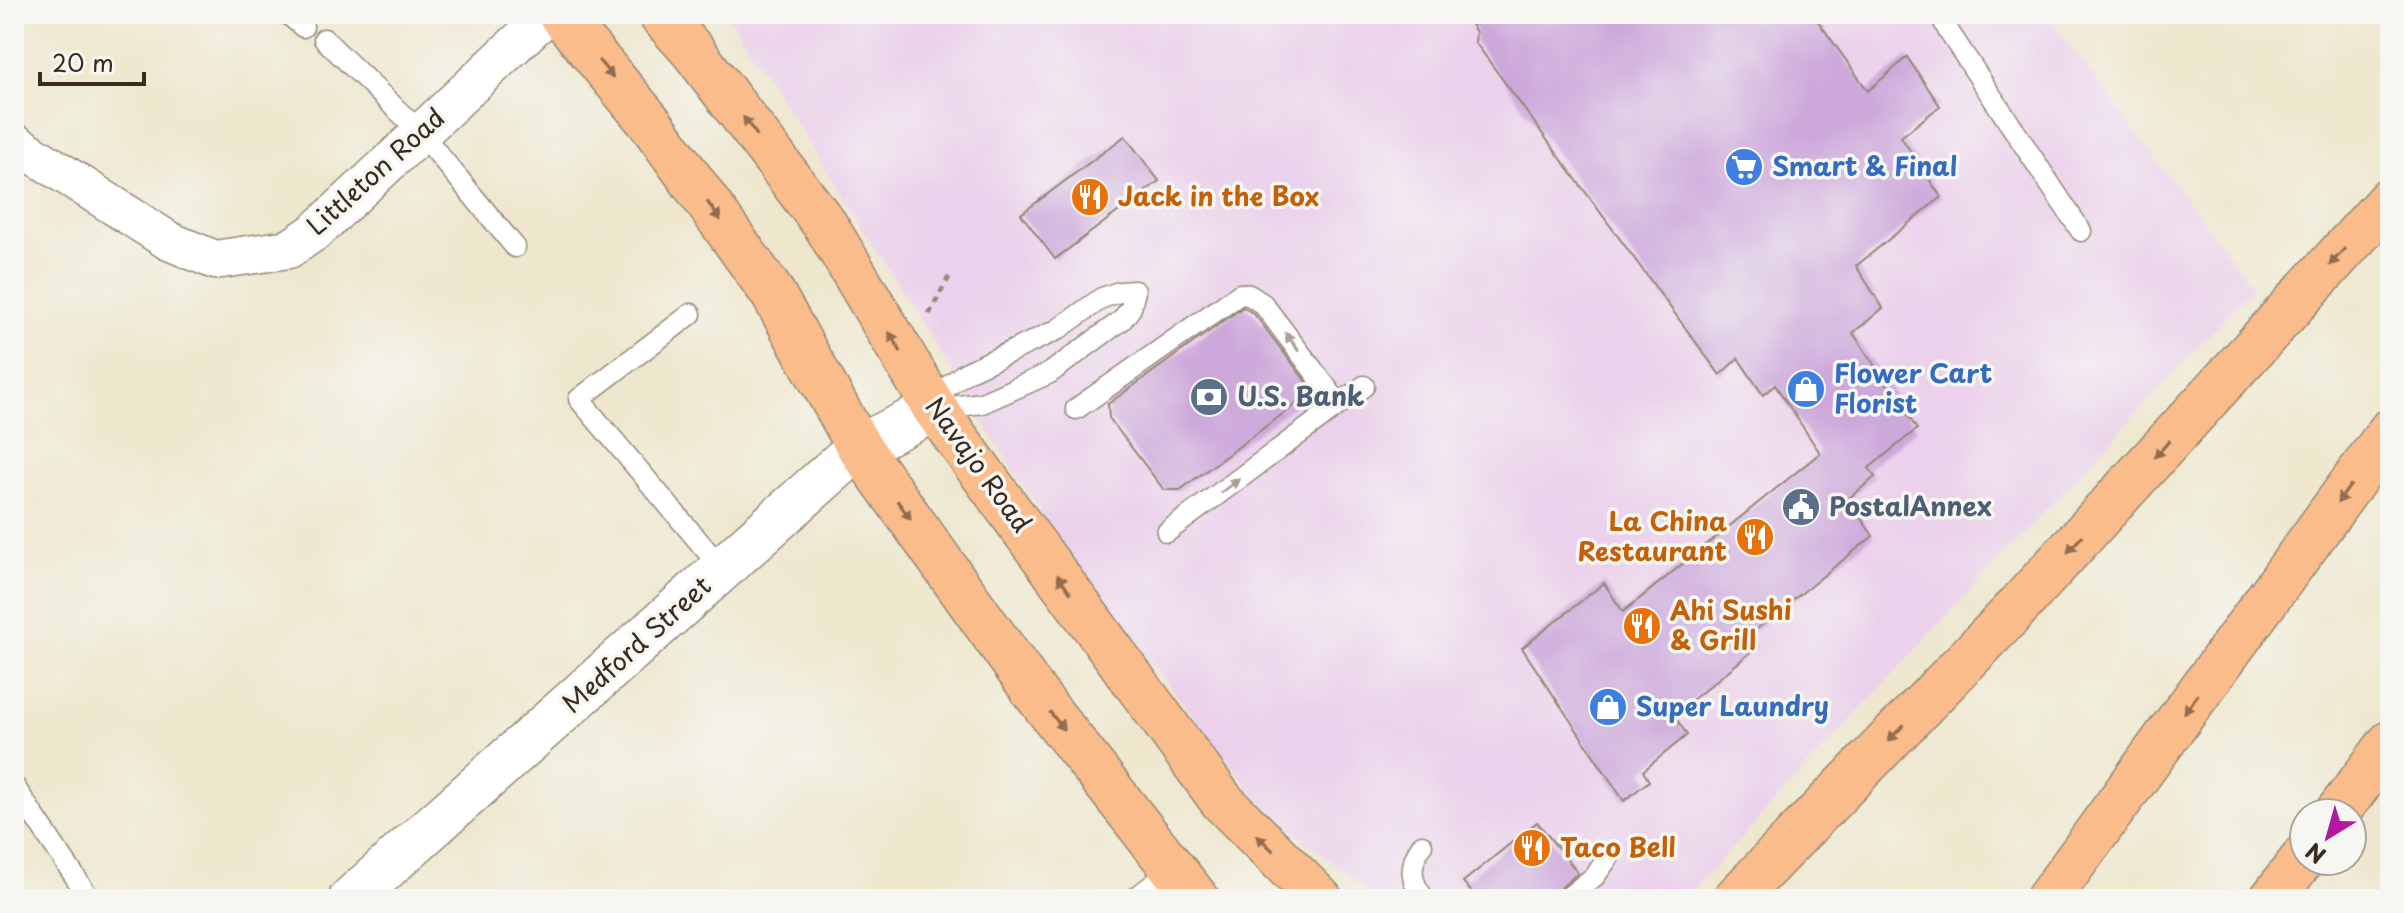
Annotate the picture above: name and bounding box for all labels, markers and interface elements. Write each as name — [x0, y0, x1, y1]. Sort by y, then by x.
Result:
scale bar — [40, 36, 144, 86]
text: 20 m — [52, 44, 114, 80]
one-way arrow — [597, 59, 614, 79]
street label: Littleton Road — [297, 98, 453, 244]
one-way arrow — [742, 116, 758, 136]
supermarket icon: Smart & Final — [1723, 146, 1765, 188]
place label: Smart & Final — [1772, 146, 1957, 185]
restaurant icon: Jack in the Box — [1069, 176, 1111, 218]
place label: Jack in the Box — [1118, 176, 1319, 215]
one-way arrow — [705, 200, 721, 221]
one-way arrow — [2329, 247, 2347, 266]
one-way arrow — [888, 331, 902, 353]
one-way arrow — [1285, 332, 1301, 352]
place label: Flower Cart Florist — [1834, 353, 1992, 422]
shop icon: Flower Cart Florist — [1785, 368, 1827, 410]
bank icon: U.S. Bank — [1188, 376, 1230, 418]
place label: U.S. Bank — [1237, 376, 1364, 415]
street label: Navajo Road — [917, 388, 1042, 540]
one-way arrow — [2154, 439, 2172, 458]
one-way arrow — [1220, 478, 1240, 494]
one-way arrow — [2337, 483, 2352, 504]
public building icon: PostalAnnex — [1780, 486, 1822, 528]
place label: PostalAnnex — [1829, 486, 1992, 525]
one-way arrow — [896, 500, 911, 521]
place label: La China Restaurant — [1578, 501, 1727, 570]
restaurant icon: La China Restaurant — [1734, 516, 1776, 558]
one-way arrow — [2066, 535, 2084, 554]
street label: Medford Street — [553, 566, 719, 722]
one-way arrow — [1056, 573, 1072, 595]
place label: Ahi Sushi & Grill — [1670, 590, 1792, 659]
restaurant icon: Ahi Sushi & Grill — [1621, 605, 1663, 647]
shop icon: Super Laundry — [1587, 686, 1629, 728]
place label: Super Laundry — [1636, 686, 1829, 725]
one-way arrow — [2183, 693, 2199, 714]
one-way arrow — [1048, 711, 1065, 731]
one-way arrow — [1887, 723, 1906, 742]
north arrow — [2288, 797, 2368, 877]
restaurant icon: Taco Bell — [1511, 827, 1553, 869]
place label: Taco Bell — [1560, 827, 1676, 866]
one-way arrow — [1256, 835, 1275, 853]
text: N — [2298, 836, 2332, 873]

